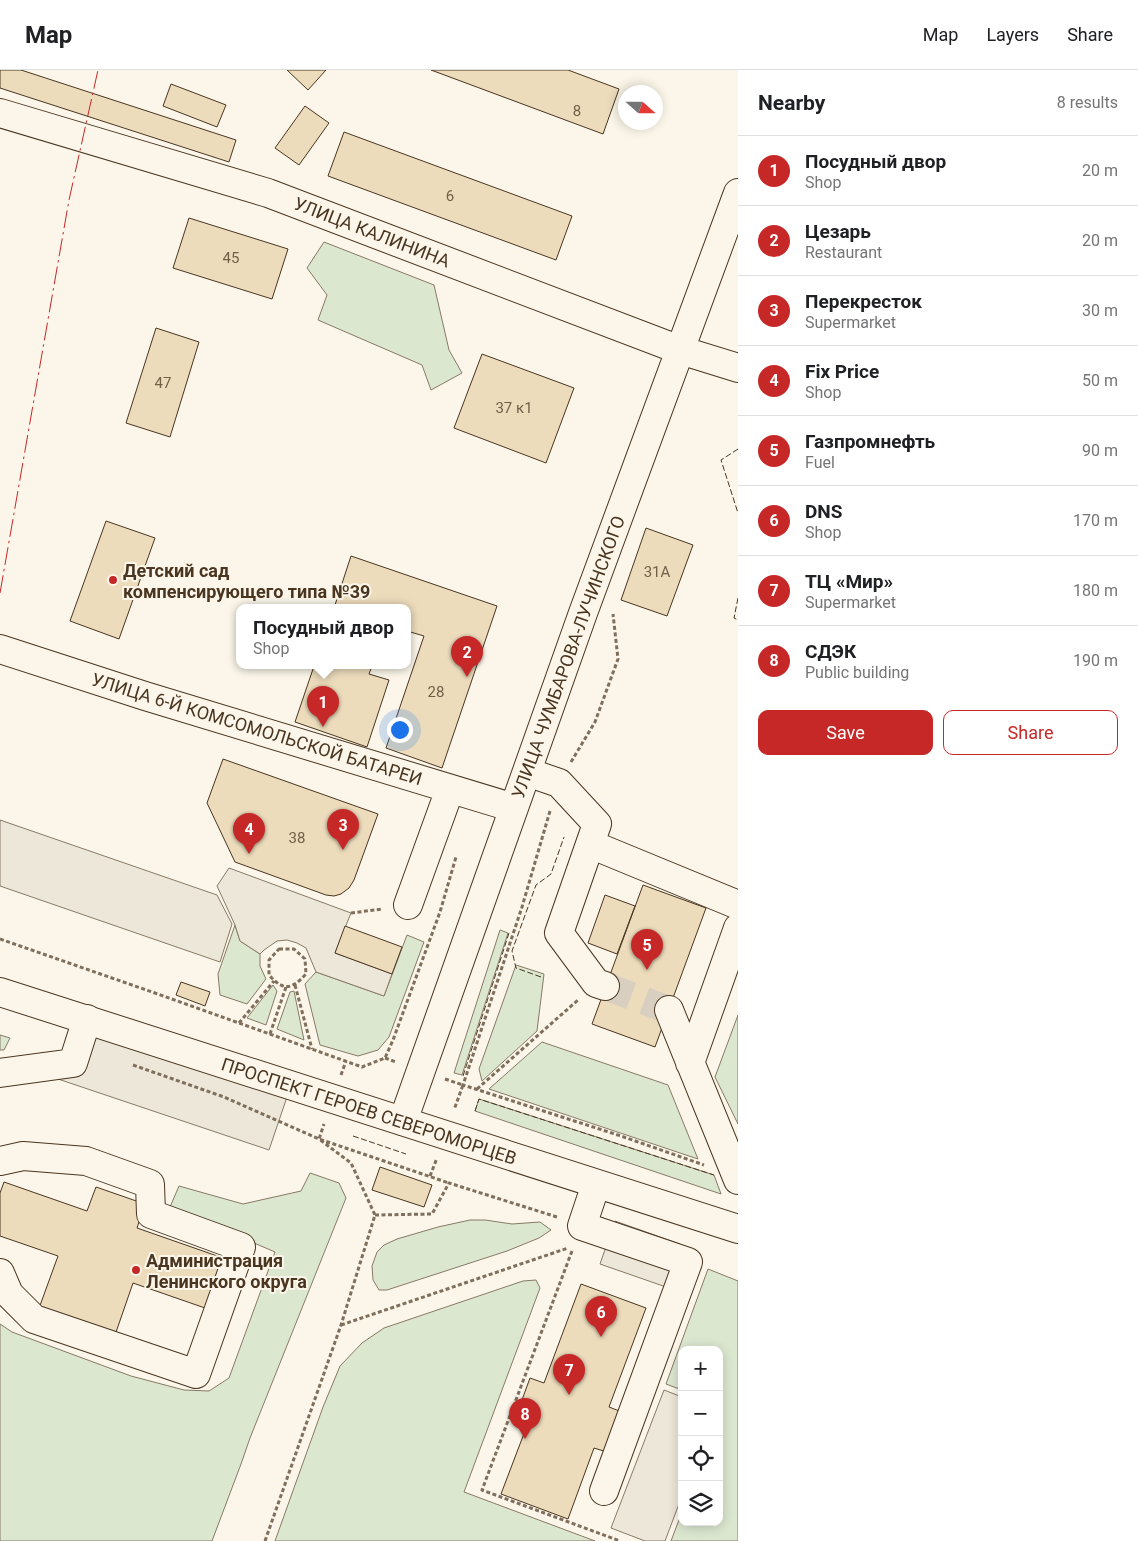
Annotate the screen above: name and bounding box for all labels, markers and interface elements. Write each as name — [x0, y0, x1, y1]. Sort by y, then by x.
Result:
text: Map — [25, 21, 72, 49]
text: Map — [923, 24, 958, 45]
text: Layers — [986, 24, 1039, 45]
text: Share — [1067, 24, 1113, 45]
north arrow — [618, 85, 663, 130]
text: Nearby — [758, 91, 825, 115]
text: 8 results — [1057, 93, 1118, 112]
house number: 8 — [573, 102, 581, 120]
text: Посудный двор — [805, 150, 946, 173]
text: 1 — [769, 161, 779, 180]
text: 20 m — [1082, 161, 1118, 180]
text: Shop — [805, 173, 841, 192]
house number: 6 — [446, 187, 454, 205]
street label: УЛИЦА КАЛИНИНА — [291, 193, 453, 272]
text: Цезарь — [805, 220, 871, 243]
text: 2 — [769, 231, 779, 250]
text: 20 m — [1082, 231, 1118, 250]
text: Restaurant — [805, 243, 882, 262]
house number: 45 — [223, 249, 239, 267]
text: Перекресток — [805, 290, 922, 313]
text: 3 — [769, 301, 779, 320]
text: 30 m — [1082, 301, 1118, 320]
text: Supermarket — [805, 313, 896, 332]
text: Fix Price — [805, 360, 879, 383]
text: 4 — [769, 371, 779, 390]
text: 50 m — [1082, 371, 1118, 390]
house number: 47 — [155, 374, 171, 392]
text: Shop — [805, 383, 841, 402]
house number: 37 к1 — [495, 399, 533, 417]
text: Газпромнефть — [805, 430, 935, 453]
text: 5 — [769, 441, 779, 460]
text: 90 m — [1082, 441, 1118, 460]
text: Fuel — [805, 453, 835, 472]
text: DNS — [805, 500, 842, 523]
text: 6 — [769, 511, 779, 530]
text: 170 m — [1073, 511, 1118, 530]
street label: УЛИЦА ЧУМБАРОВА-ЛУЧИНСКОГО — [507, 513, 629, 801]
text: Shop — [805, 523, 841, 542]
place label: Детский сад компенсирующего типа №39 — [123, 560, 370, 602]
house number: 31А — [644, 563, 671, 581]
text: ТЦ «Мир» — [805, 570, 893, 593]
marker: Детский сад компенсирующего типа №39 — [107, 574, 119, 586]
text: 7 — [769, 581, 779, 600]
text: 180 m — [1073, 581, 1118, 600]
text: Supermarket — [805, 593, 896, 612]
popup — [236, 604, 411, 669]
text: Посудный двор — [253, 616, 394, 639]
pin: 2 — [451, 636, 483, 677]
text: Shop — [253, 639, 289, 658]
text: СДЭК — [805, 640, 856, 663]
text: 8 — [769, 651, 779, 670]
text: 190 m — [1073, 651, 1118, 670]
text: Public building — [805, 663, 909, 682]
street label: УЛИЦА 6-Й КОМСОМОЛЬСКОЙ БАТАРЕИ — [89, 669, 425, 789]
house number: 28 — [428, 683, 444, 701]
pin: 1 — [307, 686, 339, 727]
button: Save — [758, 710, 933, 755]
button: Share — [943, 710, 1118, 755]
your location — [387, 717, 413, 743]
pin: 3 — [327, 809, 359, 850]
pin: 4 — [233, 813, 265, 854]
house number: 38 — [289, 829, 305, 847]
pin: 5 — [631, 929, 663, 970]
street label: ПРОСПЕКТ ГЕРОЕВ СЕВЕРОМОРЦЕВ — [219, 1053, 519, 1169]
place label: Администрация Ленинского округа — [146, 1250, 307, 1292]
marker: Администрация Ленинского округа — [130, 1264, 142, 1276]
pin: 6 — [585, 1296, 617, 1337]
map controls — [678, 1346, 723, 1526]
button: + — [678, 1346, 723, 1391]
pin: 7 — [553, 1354, 585, 1395]
button: − — [678, 1391, 723, 1436]
pin: 8 — [509, 1398, 541, 1439]
button: locate — [678, 1436, 723, 1481]
button: layers — [678, 1481, 723, 1526]

